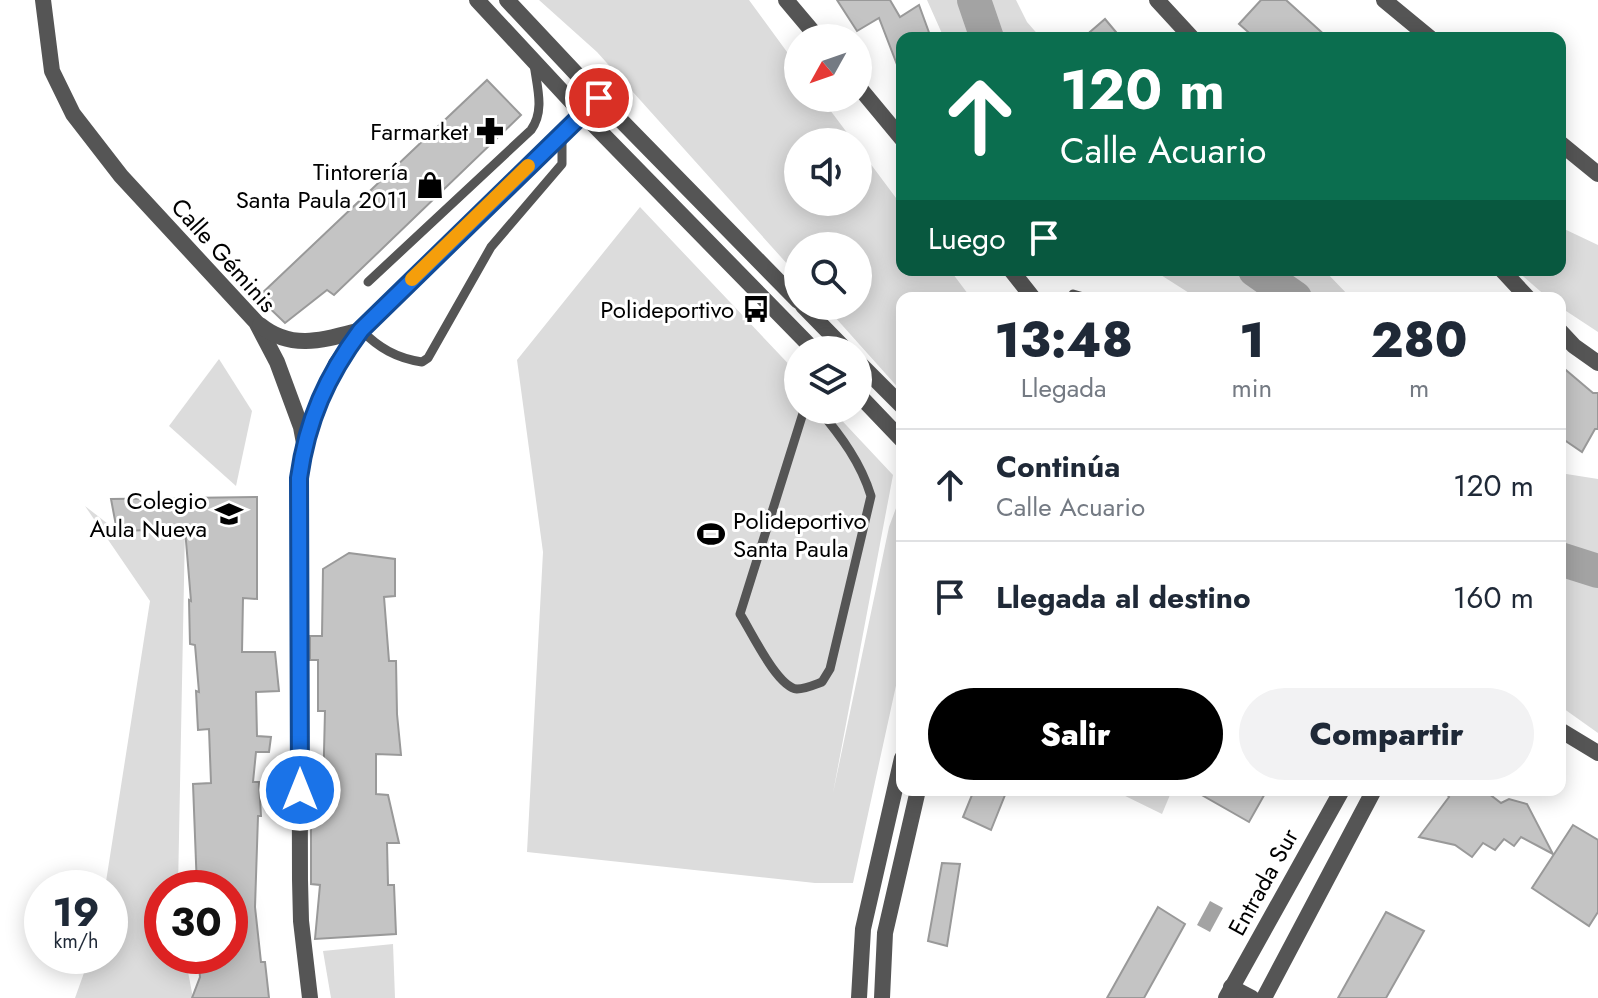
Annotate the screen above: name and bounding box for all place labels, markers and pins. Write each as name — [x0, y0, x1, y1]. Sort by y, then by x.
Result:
pin — [565, 64, 633, 132]
place label: Farmarket — [370, 114, 468, 149]
pharmacy icon: Farmarket — [475, 116, 505, 146]
place label: Tintorería Santa Paula 2011 — [236, 154, 408, 217]
shop icon: Tintorería Santa Paula 2011 — [415, 170, 445, 200]
place label: Polideportivo — [600, 292, 734, 327]
bus stop icon: Polideportivo — [741, 294, 771, 324]
place label: Colegio Aula Nueva — [89, 483, 207, 546]
school or university icon: Colegio Aula Nueva — [214, 499, 244, 529]
place label: Polideportivo Santa Paula — [733, 503, 867, 566]
sports icon: Polideportivo Santa Paula — [696, 519, 726, 549]

